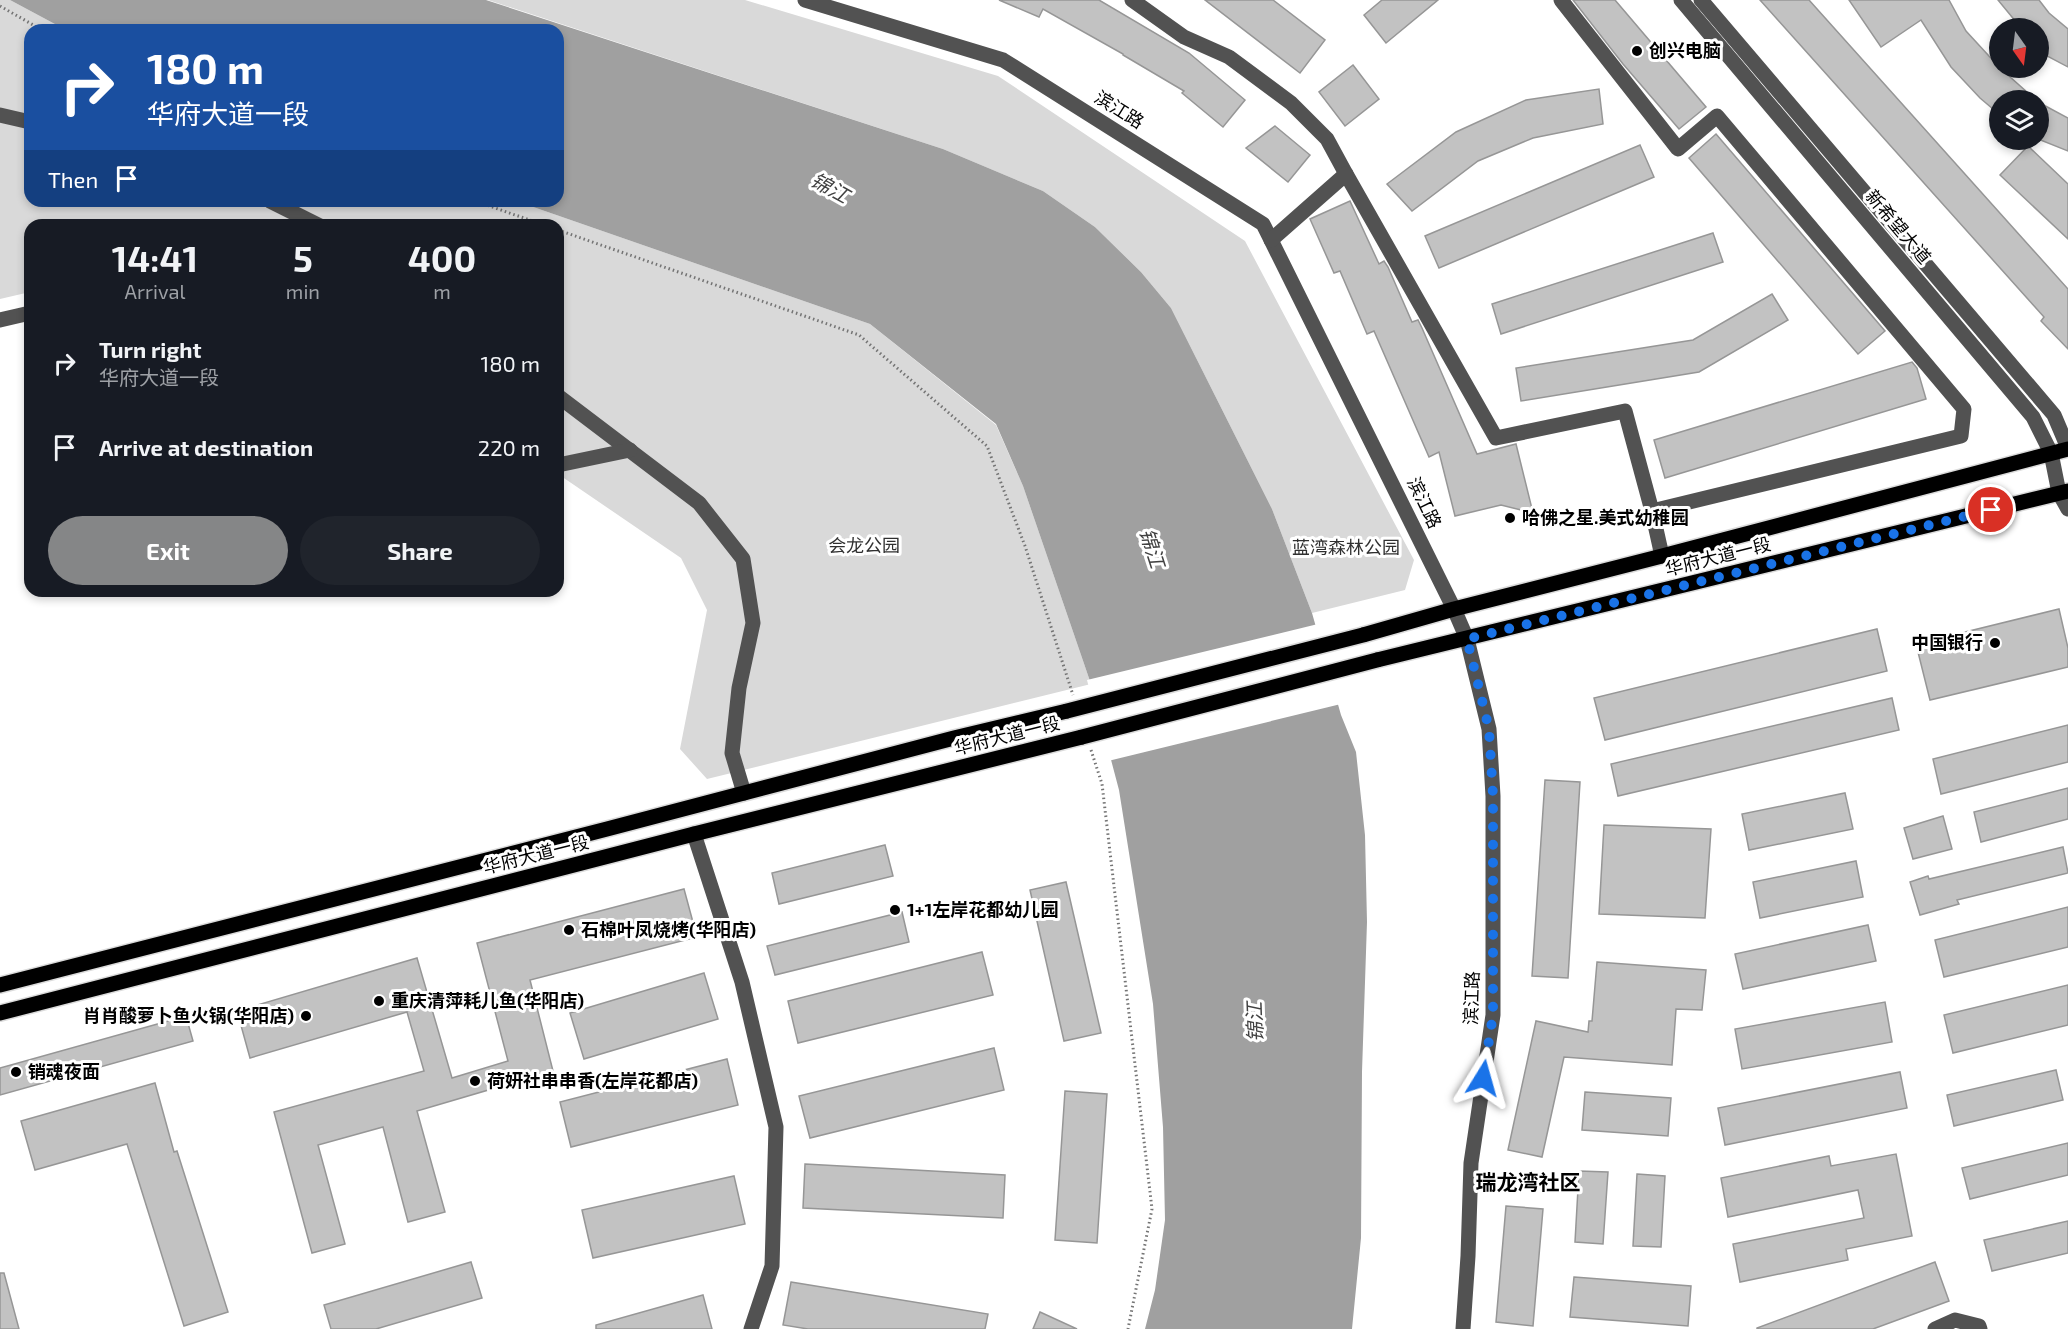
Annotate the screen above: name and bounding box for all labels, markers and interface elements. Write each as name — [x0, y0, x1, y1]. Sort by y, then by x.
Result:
north arrow — [1989, 18, 2049, 78]
map controls — [1989, 18, 2049, 150]
place label: 创兴电脑 — [1649, 39, 1721, 61]
text: 180 m — [147, 42, 264, 92]
marker: 创兴电脑 — [1630, 44, 1644, 58]
icon: right — [48, 48, 126, 126]
street label: 滨江路 — [1091, 86, 1148, 133]
button: layers — [1989, 90, 2049, 150]
text: 华府大道一段 — [147, 97, 309, 129]
icon: arrive — [110, 162, 143, 195]
text: Then — [48, 166, 98, 192]
water label: 锦江 — [807, 167, 856, 208]
street label: 新希望大道 — [1861, 185, 1936, 268]
text: 14:41 — [112, 236, 198, 279]
text: 5 — [293, 236, 313, 279]
text: 400 — [408, 236, 476, 279]
text: Arrival — [124, 279, 185, 303]
text: min — [286, 279, 320, 303]
text: m — [433, 279, 451, 303]
text: Turn right — [99, 336, 201, 362]
icon: right — [48, 347, 81, 380]
text: 180 m — [480, 350, 540, 376]
text: 华府大道一段 — [99, 365, 219, 389]
icon: arrive — [48, 431, 81, 464]
text: Arrive at destination — [99, 434, 313, 460]
text: 220 m — [478, 434, 540, 460]
street label: 滨江路 — [1403, 473, 1447, 532]
pin — [1965, 484, 2016, 535]
icon: arrive — [1974, 493, 2007, 526]
place label: 哈佛之星.美式幼稚园 — [1522, 506, 1688, 528]
marker: 哈佛之星.美式幼稚园 — [1503, 511, 1517, 525]
button: Exit — [48, 516, 288, 585]
button: Share — [300, 516, 540, 585]
water label: 锦江 — [1135, 525, 1171, 572]
street label: 华府大道一段 — [1663, 532, 1773, 580]
park label: 会龙公园 — [828, 534, 900, 556]
park label: 蓝湾森林公园 — [1292, 536, 1400, 558]
place label: 中国银行 — [1911, 631, 1983, 653]
marker: 中国银行 — [1988, 636, 2002, 650]
street label: 华府大道一段 — [952, 711, 1062, 759]
street label: 华府大道一段 — [481, 830, 591, 878]
place label: 1+1左岸花都幼儿园 — [907, 898, 1058, 920]
marker: 1+1左岸花都幼儿园 — [888, 903, 902, 917]
place label: 石棉叶凤烧烤(华阳店) — [581, 918, 756, 940]
marker: 石棉叶凤烧烤(华阳店) — [562, 923, 576, 937]
street label: 滨江路 — [1459, 971, 1483, 1025]
place label: 重庆清萍耗儿鱼(华阳店) — [391, 989, 584, 1011]
marker: 重庆清萍耗儿鱼(华阳店) — [372, 994, 386, 1008]
water label: 锦江 — [1241, 1000, 1267, 1042]
place label: 肖肖酸萝卜鱼火锅(华阳店) — [83, 1004, 294, 1026]
marker: 肖肖酸萝卜鱼火锅(华阳店) — [299, 1009, 313, 1023]
position arrow — [1451, 1046, 1515, 1110]
place label: 销魂夜面 — [28, 1060, 100, 1082]
marker: 销魂夜面 — [9, 1065, 23, 1079]
place label: 荷妍社串串香(左岸花都店) — [487, 1069, 698, 1091]
marker: 荷妍社串串香(左岸花都店) — [468, 1074, 482, 1088]
district label: 瑞龙湾社区 — [1476, 1169, 1581, 1194]

